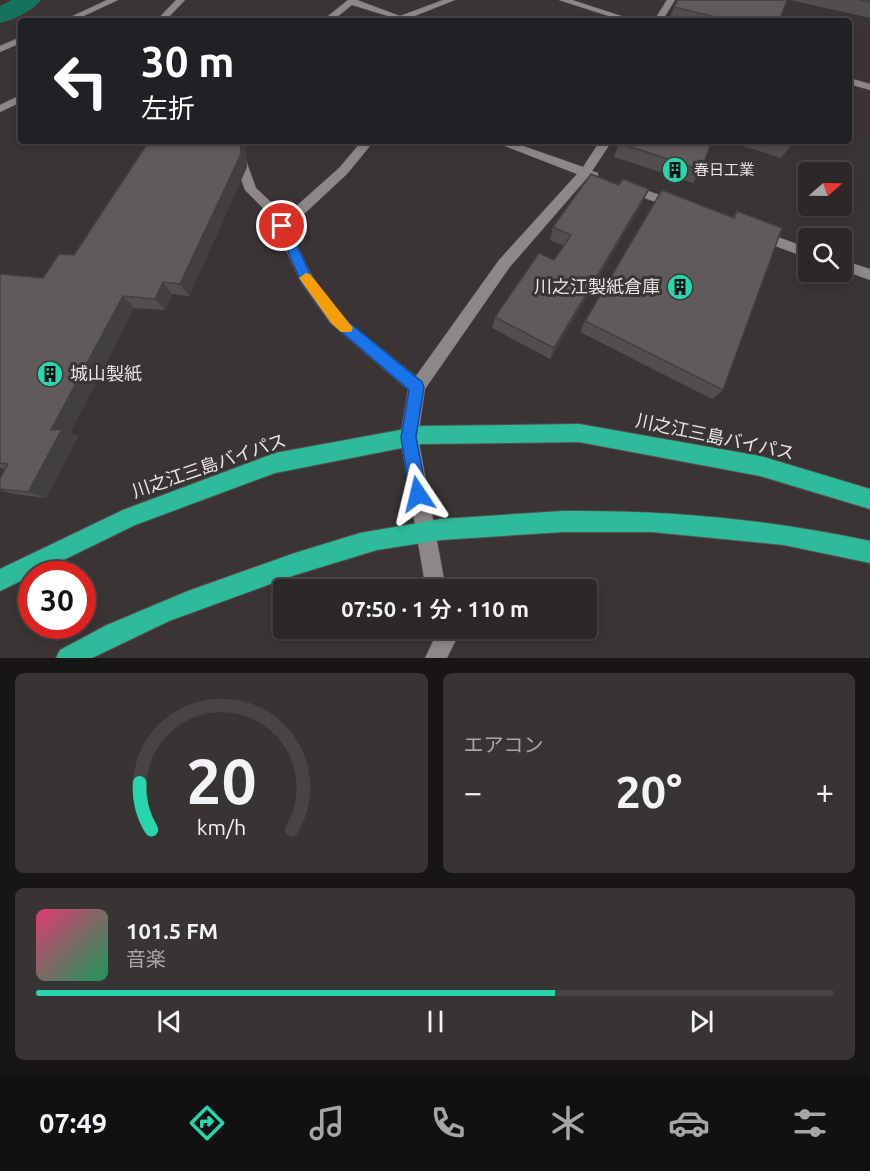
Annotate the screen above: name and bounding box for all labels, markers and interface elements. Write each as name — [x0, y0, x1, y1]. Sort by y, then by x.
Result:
text: 30 m — [141, 38, 235, 85]
icon: left — [42, 42, 120, 120]
text: 左折 — [141, 93, 195, 123]
building icon: 春日工業 — [660, 155, 690, 185]
place label: 春日工業 — [694, 161, 754, 178]
north arrow — [798, 162, 852, 216]
map controls — [798, 162, 852, 282]
pin — [256, 200, 307, 251]
icon: arrive — [265, 209, 298, 242]
button: search — [798, 228, 852, 282]
building icon: 川之江製紙倉庫 — [665, 272, 695, 302]
place label: 川之江製紙倉庫 — [534, 276, 660, 296]
building icon: 城山製紙 — [35, 359, 65, 389]
place label: 城山製紙 — [70, 363, 142, 383]
street label: 川之江三島バイパス — [634, 409, 796, 463]
street label: 川之江三島バイパス — [129, 429, 288, 501]
position arrow — [386, 462, 450, 526]
speed limit sign: 30 — [18, 561, 96, 639]
text: 07:50 · 1 分 · 110 m — [341, 596, 529, 621]
text: エアコン — [464, 733, 544, 756]
text: 20 — [186, 746, 256, 816]
text: 20° — [615, 766, 682, 817]
text: − — [464, 773, 482, 810]
text: + — [815, 773, 834, 810]
text: km/h — [196, 815, 246, 839]
text: 101.5 FM — [126, 918, 218, 943]
text: 音楽 — [126, 947, 166, 970]
icon: previous — [153, 1005, 186, 1038]
icon: pause — [419, 1005, 452, 1038]
icon: next — [685, 1005, 718, 1038]
icon: directions — [186, 1102, 228, 1144]
icon: music — [306, 1102, 348, 1144]
icon: phone — [427, 1102, 469, 1144]
icon: climate — [547, 1102, 589, 1144]
icon: car — [668, 1102, 710, 1144]
icon: filters — [789, 1102, 831, 1144]
text: 07:49 — [39, 1108, 107, 1138]

